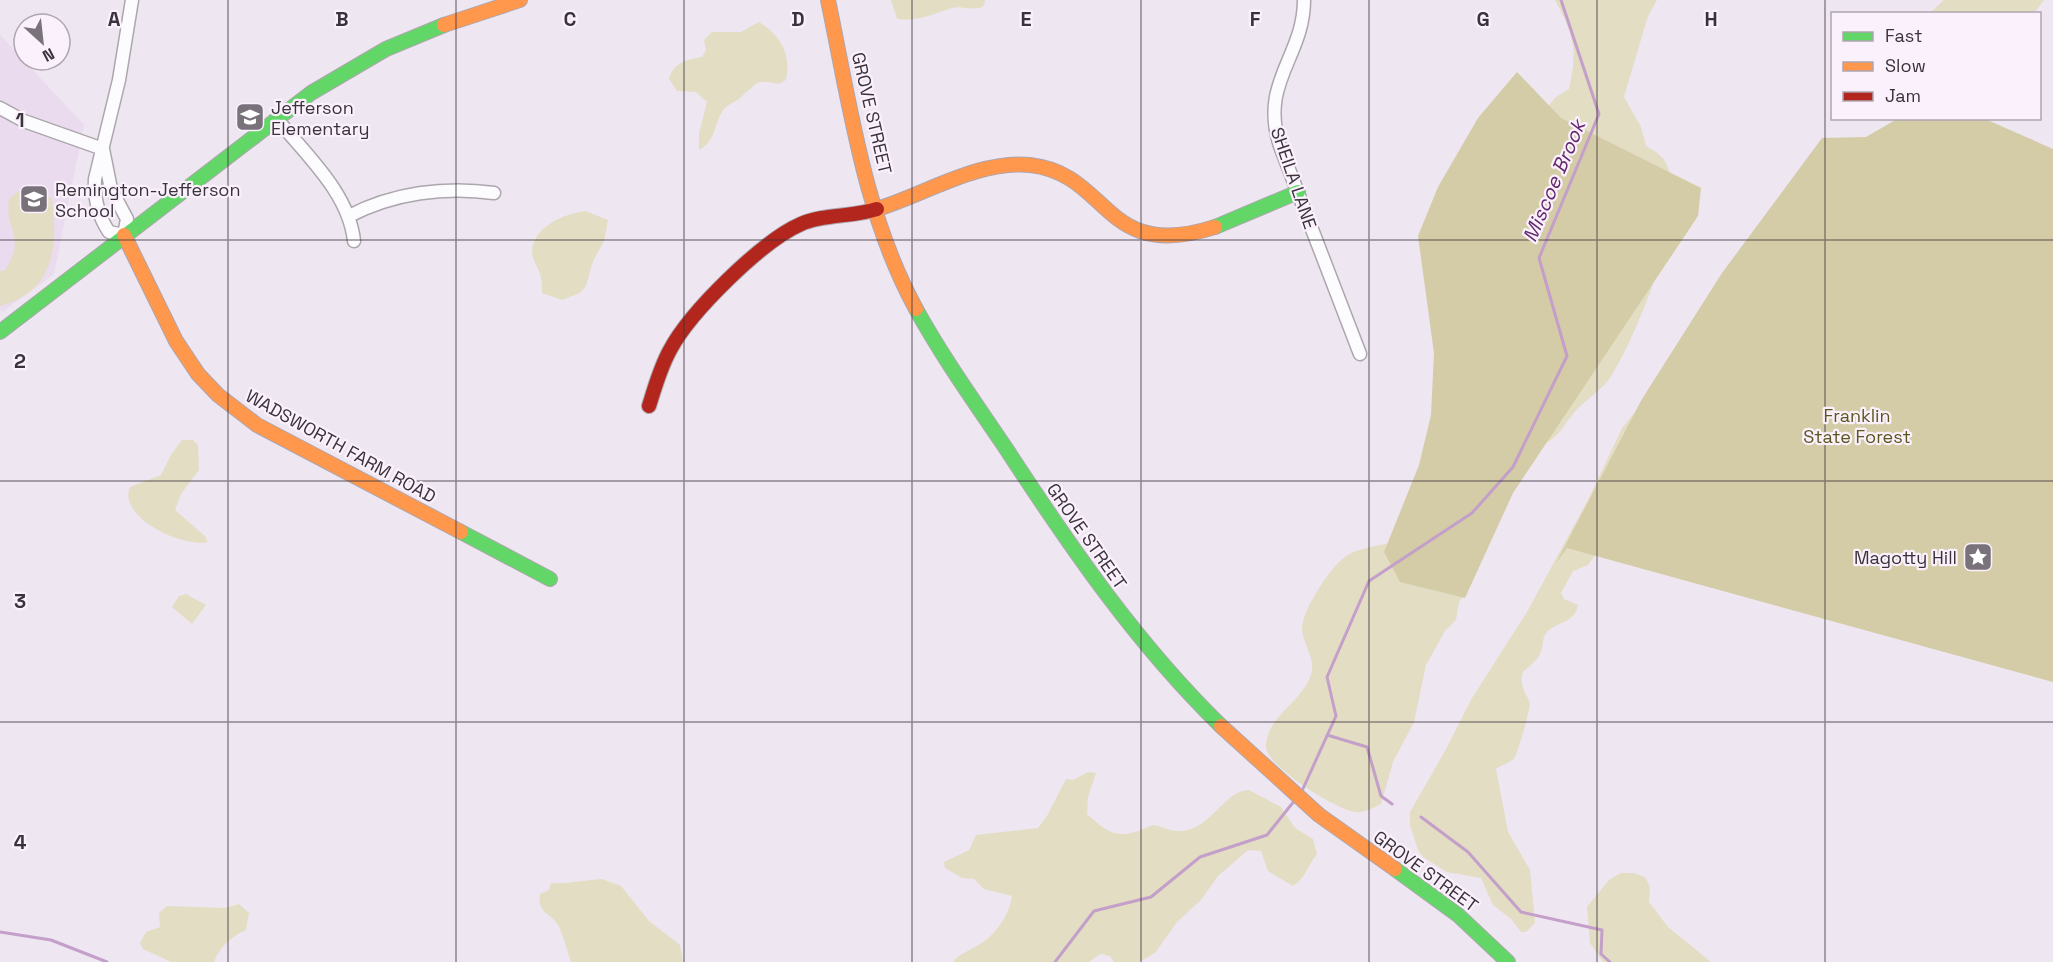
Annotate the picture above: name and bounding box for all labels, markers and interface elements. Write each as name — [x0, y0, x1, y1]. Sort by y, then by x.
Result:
text: A — [108, 6, 121, 32]
text: B — [335, 6, 349, 32]
text: C — [564, 6, 577, 32]
text: D — [791, 6, 805, 32]
text: E — [1020, 6, 1032, 32]
text: F — [1250, 6, 1261, 32]
text: G — [1476, 6, 1490, 32]
text: H — [1704, 6, 1718, 32]
north arrow — [12, 12, 72, 72]
legend — [1831, 12, 2041, 120]
text: Fast — [1885, 24, 1922, 47]
text: N — [39, 43, 58, 67]
street label: GROVE STREET — [847, 50, 897, 176]
text: Slow — [1885, 54, 1926, 77]
text: Jam — [1885, 84, 1921, 107]
place label: Jefferson Elementary — [271, 96, 370, 140]
school or university icon: Jefferson Elementary — [234, 101, 266, 133]
text: 1 — [15, 107, 25, 133]
water label: Miscoe Brook — [1517, 114, 1592, 246]
street label: SHEILA LANE — [1266, 124, 1322, 232]
place label: Remington-Jefferson School — [55, 178, 241, 222]
school or university icon: Remington-Jefferson School — [18, 183, 50, 215]
text: 2 — [14, 348, 26, 374]
street label: WADSWORTH FARM ROAD — [242, 384, 440, 508]
park label: Franklin State Forest — [1803, 404, 1911, 448]
street label: GROVE STREET — [1042, 479, 1132, 594]
place icon: Magotty Hill — [1962, 541, 1994, 573]
place label: Magotty Hill — [1854, 546, 1957, 569]
text: 3 — [14, 588, 26, 614]
street label: GROVE STREET — [1369, 825, 1483, 917]
text: 4 — [14, 829, 27, 855]

